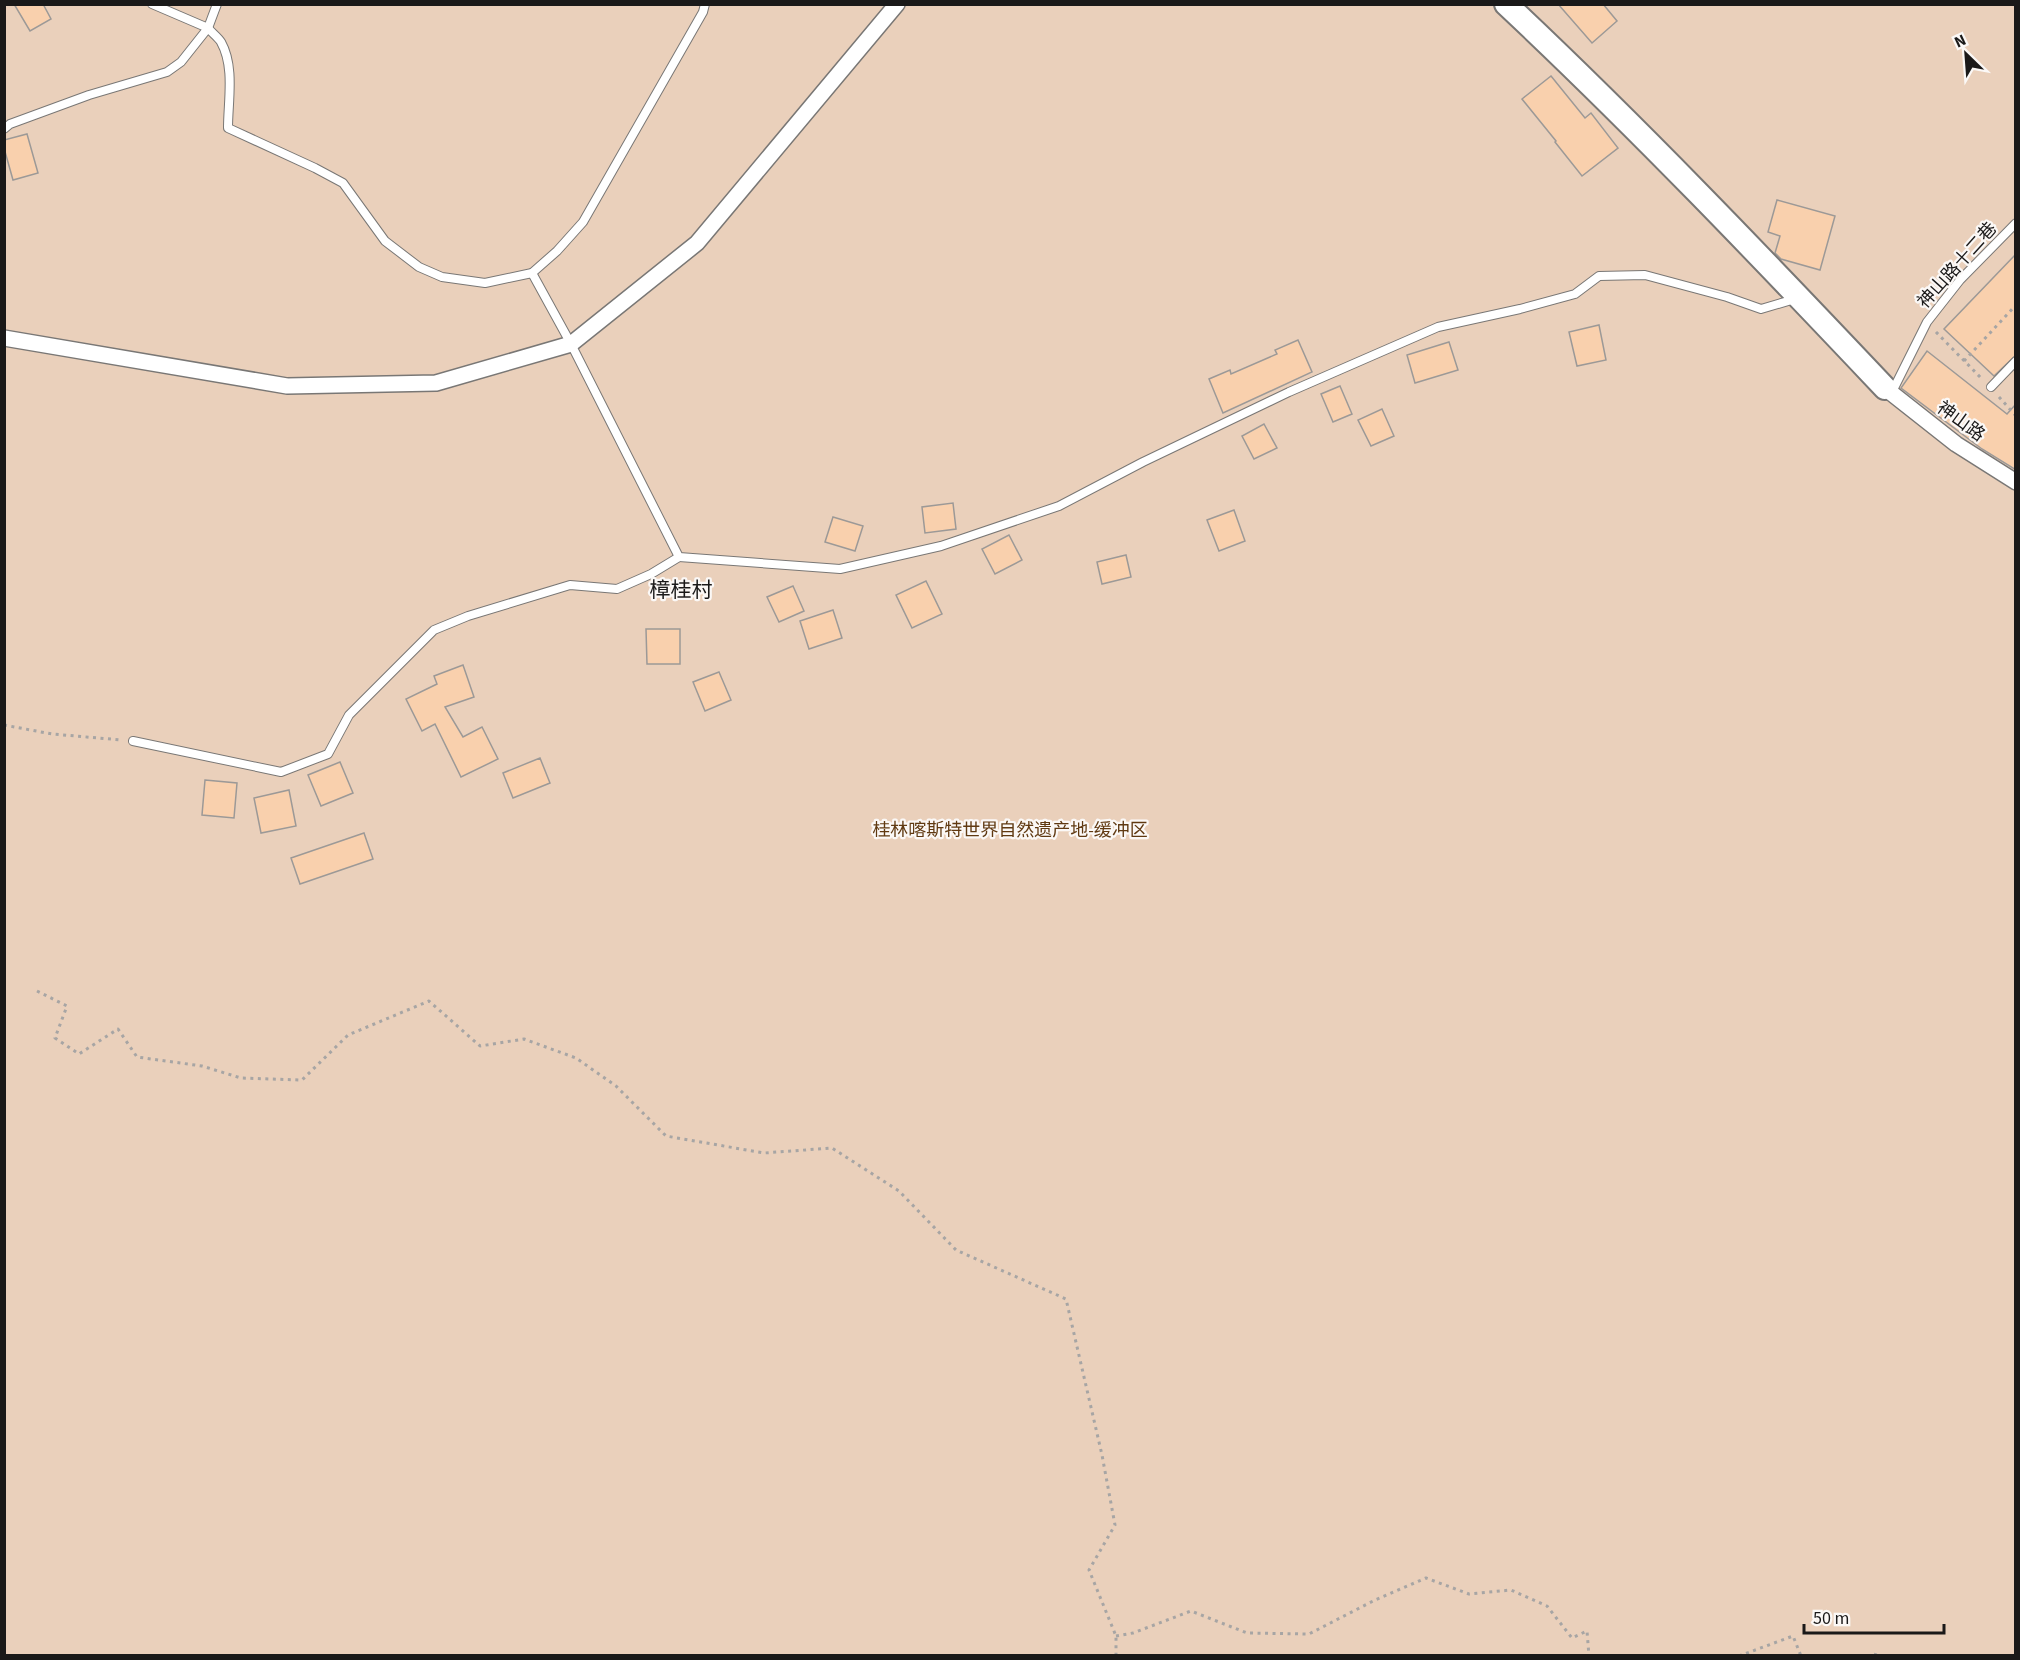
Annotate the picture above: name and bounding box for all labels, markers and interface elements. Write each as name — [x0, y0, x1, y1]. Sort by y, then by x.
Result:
north arrow — [1936, 24, 1996, 84]
text: N — [1951, 29, 1970, 54]
street label: 神山路十二巷 — [1912, 217, 2003, 314]
street label: 神山路 — [1932, 395, 1990, 447]
district label: 樟桂村 — [650, 575, 713, 605]
park label: 桂林喀斯特世界自然遗产地-缓冲区 — [872, 818, 1148, 843]
scale bar — [1804, 1597, 1944, 1635]
text: 50 m — [1813, 1606, 1849, 1631]

